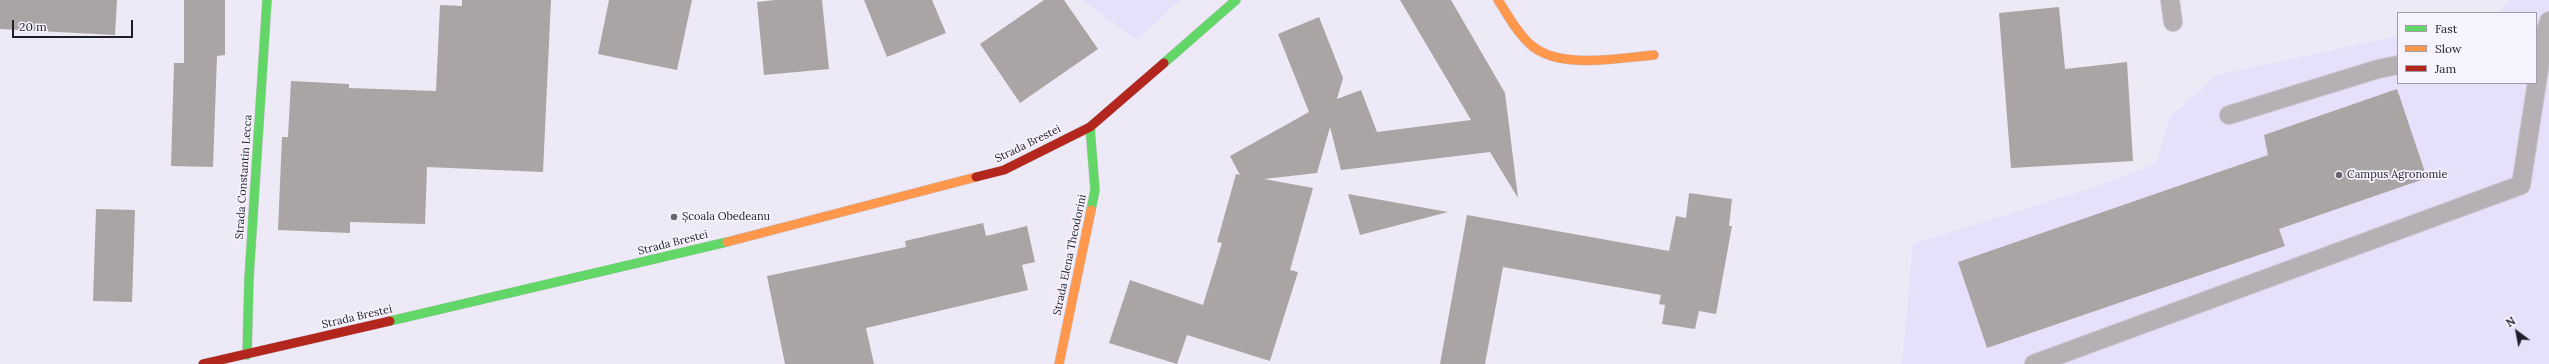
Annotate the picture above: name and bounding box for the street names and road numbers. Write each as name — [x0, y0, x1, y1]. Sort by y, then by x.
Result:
street label: Strada Constantin Lecca — [233, 114, 255, 240]
street label: Strada Brestei — [993, 122, 1063, 166]
street label: Strada Elena Theodorini — [1051, 193, 1089, 317]
street label: Strada Brestei — [637, 228, 709, 258]
street label: Strada Brestei — [321, 302, 393, 332]

